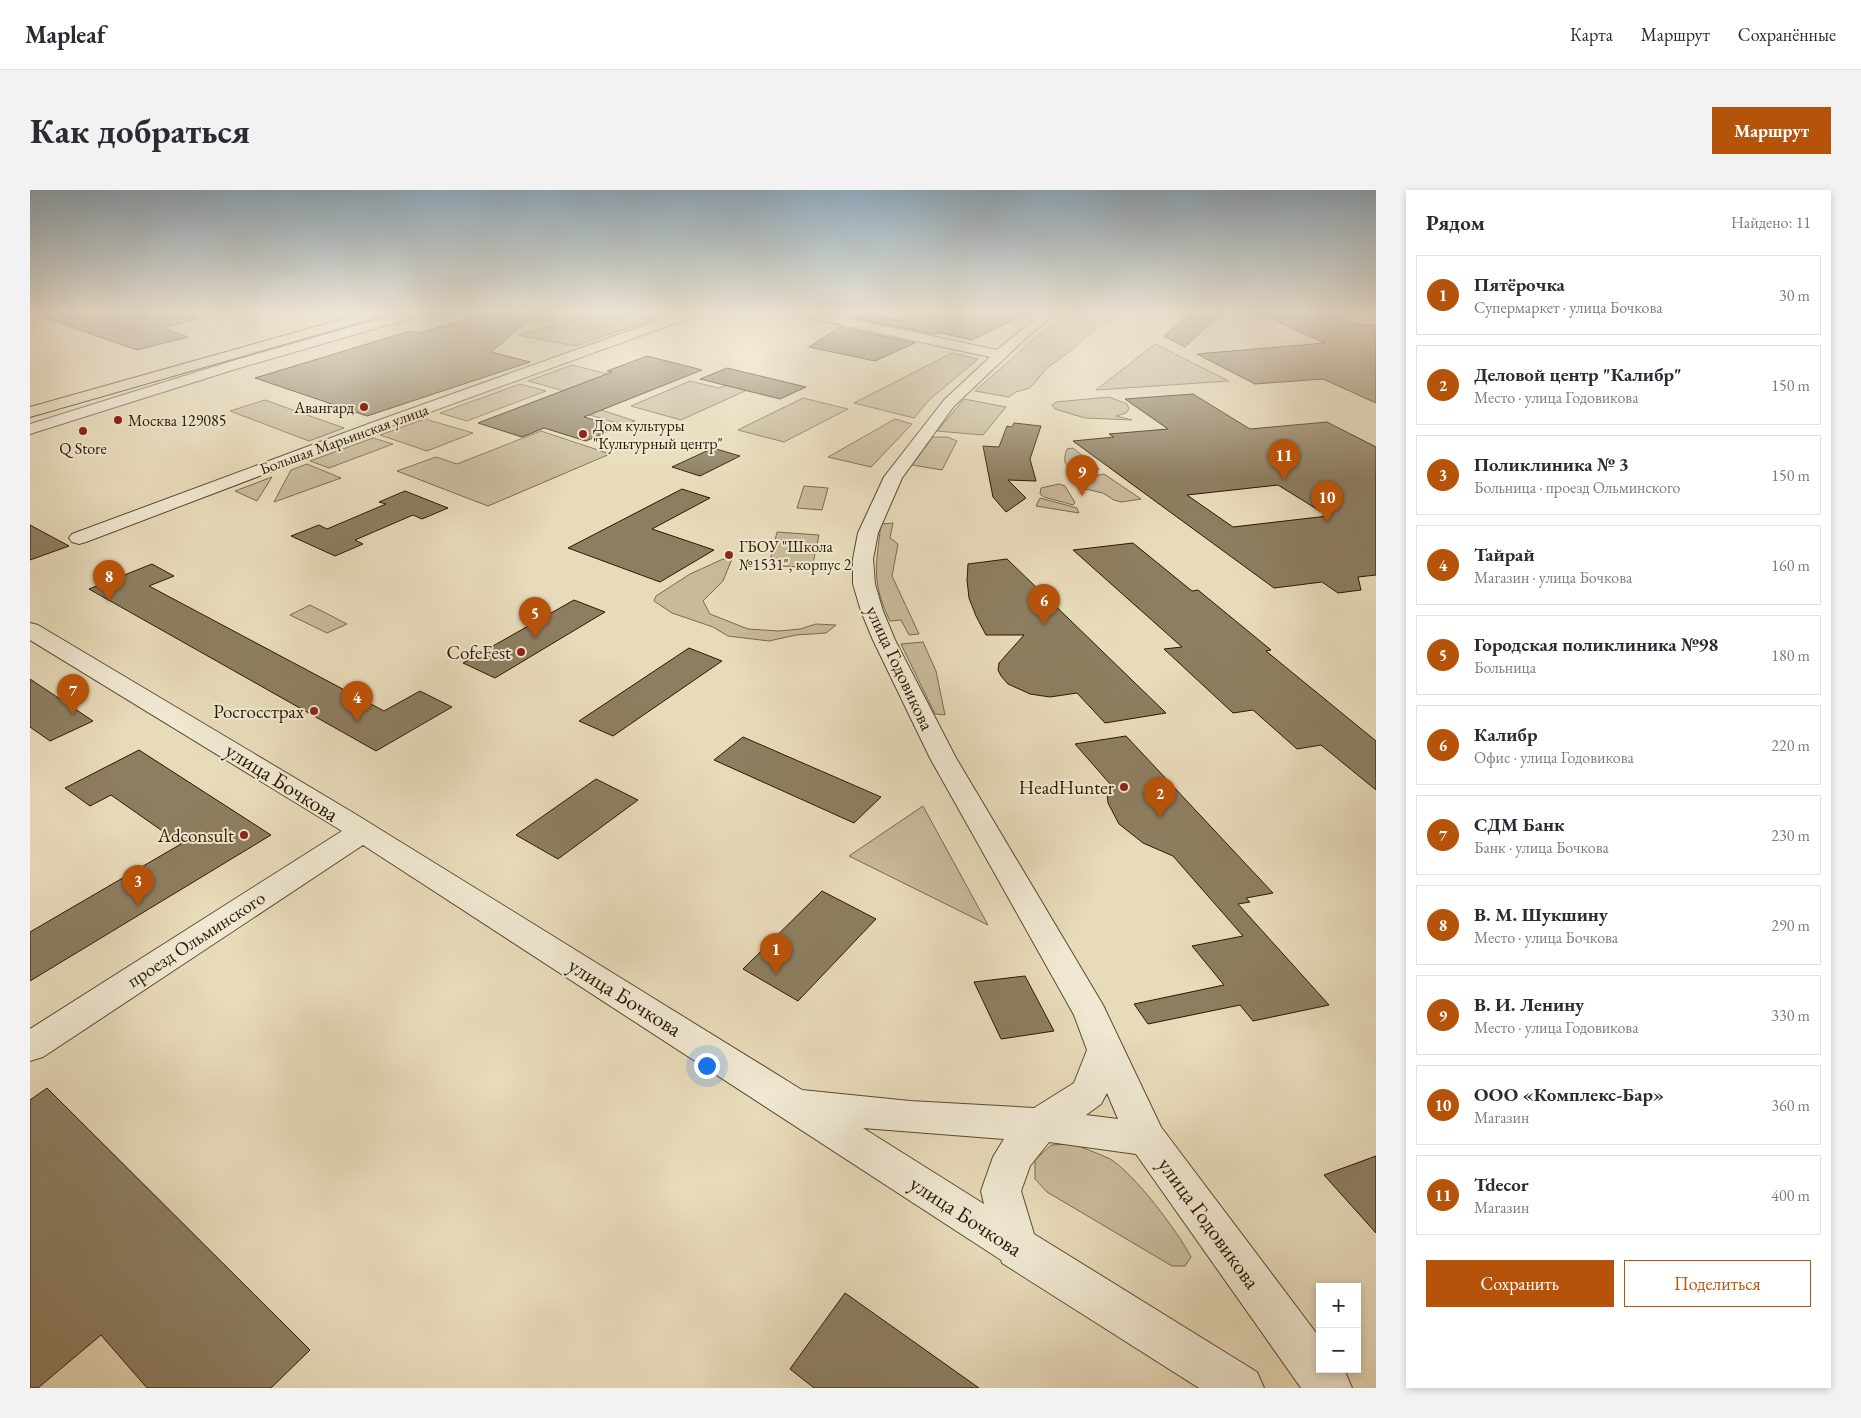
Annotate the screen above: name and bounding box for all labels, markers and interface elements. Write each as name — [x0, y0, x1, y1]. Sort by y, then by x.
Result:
text: Mapleaf — [25, 19, 106, 50]
text: Карта — [1570, 23, 1613, 46]
text: Маршрут — [1641, 23, 1710, 46]
text: Сохранённые — [1738, 23, 1836, 46]
button: Маршрут — [1712, 107, 1831, 154]
text: Как добраться — [30, 108, 250, 153]
text: Рядом — [1426, 209, 1485, 236]
text: Найдено: 11 — [1731, 212, 1811, 233]
text: Пятёрочка — [1474, 272, 1565, 297]
text: 1 — [1439, 285, 1447, 306]
text: 30 m — [1779, 285, 1810, 306]
text: Супермаркет · улица Бочкова — [1474, 297, 1663, 318]
text: Деловой центр "Калибр" — [1474, 362, 1682, 387]
text: 2 — [1439, 375, 1447, 396]
text: 150 m — [1771, 375, 1810, 396]
text: Место · улица Годовикова — [1474, 387, 1639, 408]
place label: Авангард — [293, 397, 355, 418]
street label: Большая Марьинская улица — [257, 398, 432, 479]
marker: Авангард — [358, 401, 370, 413]
place label: Москва 129085 — [128, 410, 226, 431]
marker: Москва 129085 — [112, 414, 124, 426]
place label: Дом культуры "Культурный центр" — [593, 415, 723, 454]
marker: Q Store — [77, 425, 89, 437]
marker: Дом культуры "Культурный центр" — [577, 428, 589, 440]
place label: Q Store — [59, 438, 107, 459]
pin: 11 — [1268, 439, 1300, 480]
text: Поликлиника № 3 — [1474, 452, 1629, 477]
pin: 9 — [1066, 455, 1098, 496]
text: 3 — [1439, 465, 1447, 486]
text: 150 m — [1771, 465, 1810, 486]
text: Больница · проезд Ольминского — [1474, 477, 1681, 498]
pin: 10 — [1311, 481, 1343, 522]
place label: ГБОУ "Школа №1531", корпус 2 — [739, 536, 852, 575]
text: Тайрай — [1474, 542, 1535, 567]
marker: ГБОУ "Школа №1531", корпус 2 — [723, 549, 735, 561]
text: 4 — [1439, 555, 1447, 576]
text: 160 m — [1771, 555, 1810, 576]
pin: 8 — [93, 560, 125, 601]
text: Магазин · улица Бочкова — [1474, 567, 1632, 588]
pin: 6 — [1028, 584, 1060, 625]
pin: 5 — [519, 597, 551, 638]
street label: улица Годовикова — [860, 601, 940, 735]
text: Городская поликлиника №98 — [1474, 632, 1718, 657]
place label: CofeFest — [446, 640, 511, 665]
text: 5 — [1439, 645, 1447, 666]
text: 180 m — [1771, 645, 1810, 666]
marker: CofeFest — [515, 646, 527, 658]
text: Больница — [1474, 657, 1536, 678]
pin: 7 — [57, 674, 89, 715]
pin: 4 — [341, 681, 373, 722]
place label: Росгосстрах — [213, 699, 305, 724]
marker: Росгосстрах — [308, 705, 320, 717]
text: Калибр — [1474, 722, 1537, 747]
text: 6 — [1439, 735, 1447, 756]
text: 220 m — [1771, 735, 1810, 756]
street label: улица Бочкова — [220, 736, 344, 828]
text: Офис · улица Годовикова — [1474, 747, 1634, 768]
place label: HeadHunter — [1019, 775, 1115, 800]
pin: 2 — [1144, 777, 1176, 818]
marker: HeadHunter — [1118, 781, 1130, 793]
text: СДМ Банк — [1474, 812, 1565, 837]
place label: Adconsult — [157, 823, 234, 848]
text: 7 — [1439, 825, 1447, 846]
text: 230 m — [1771, 825, 1810, 846]
marker: Adconsult — [238, 829, 250, 841]
text: Банк · улица Бочкова — [1474, 837, 1609, 858]
pin: 3 — [122, 865, 154, 906]
street label: проезд Ольминского — [122, 885, 270, 993]
text: В. М. Шукшину — [1474, 902, 1608, 927]
text: 8 — [1439, 915, 1447, 936]
text: 290 m — [1771, 915, 1810, 936]
text: Место · улица Бочкова — [1474, 927, 1618, 948]
pin: 1 — [760, 933, 792, 974]
street label: улица Бочкова — [563, 951, 687, 1043]
text: В. И. Ленину — [1474, 992, 1584, 1017]
text: 9 — [1439, 1005, 1447, 1026]
text: 330 m — [1771, 1005, 1810, 1026]
text: Место · улица Годовикова — [1474, 1017, 1639, 1038]
your location — [694, 1053, 720, 1079]
text: ООО «Комплекс-Бар» — [1474, 1082, 1664, 1107]
text: 10 — [1435, 1095, 1451, 1116]
text: 360 m — [1771, 1095, 1810, 1116]
text: Магазин — [1474, 1107, 1529, 1128]
street label: улица Годовикова — [1151, 1151, 1267, 1295]
street label: улица Бочкова — [904, 1169, 1028, 1263]
text: Tdecor — [1474, 1172, 1529, 1197]
text: 11 — [1435, 1185, 1451, 1206]
text: 400 m — [1771, 1185, 1810, 1206]
text: Магазин — [1474, 1197, 1529, 1218]
button: Сохранить — [1426, 1260, 1614, 1307]
button: Поделиться — [1624, 1260, 1811, 1307]
map controls — [1316, 1283, 1361, 1373]
button: + — [1316, 1283, 1361, 1328]
button: − — [1316, 1328, 1361, 1373]

